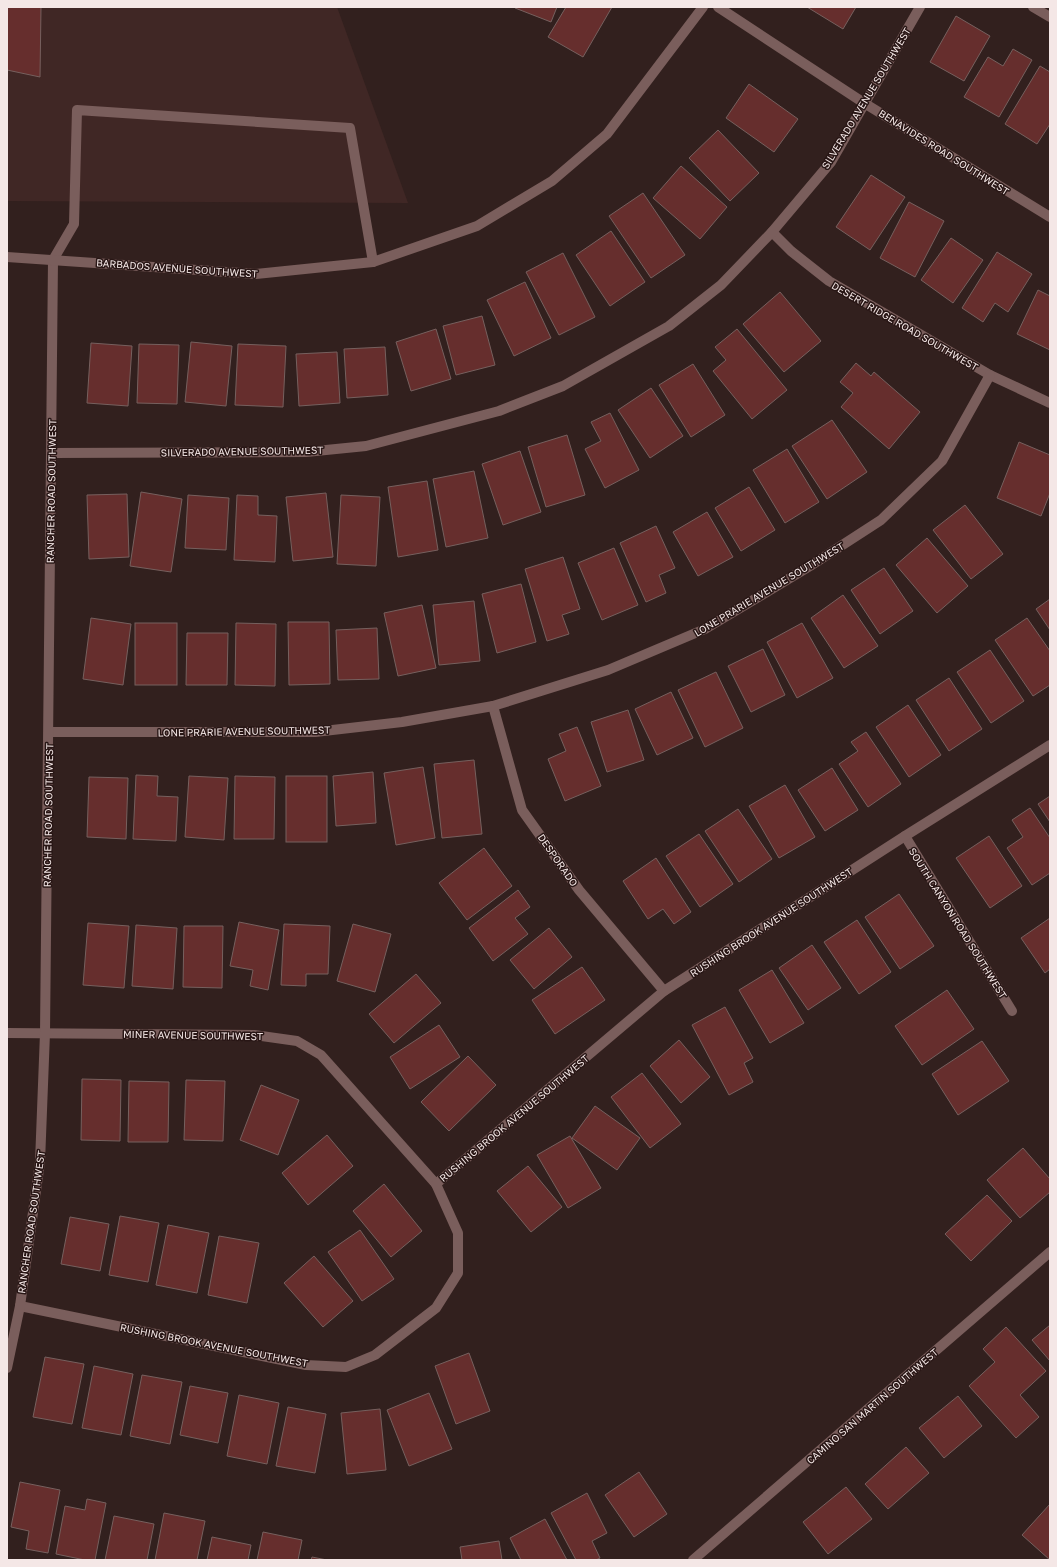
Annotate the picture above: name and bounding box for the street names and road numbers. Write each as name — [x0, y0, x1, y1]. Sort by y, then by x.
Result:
street label: SILVERADO AVENUE SOUTHWEST — [819, 25, 913, 171]
street label: BENAVIDES ROAD SOUTHWEST — [877, 107, 1011, 197]
street label: BARBADOS AVENUE SOUTHWEST — [96, 256, 258, 280]
street label: DESERT RIDGE ROAD SOUTHWEST — [830, 279, 980, 373]
street label: RANCHER ROAD SOUTHWEST — [44, 419, 58, 563]
street label: SILVERADO AVENUE SOUTHWEST — [161, 444, 323, 458]
street label: LONE PRARIE AVENUE SOUTHWEST — [692, 539, 846, 639]
street label: LONE PRARIE AVENUE SOUTHWEST — [158, 723, 330, 739]
street label: RANCHER ROAD SOUTHWEST — [41, 743, 55, 887]
street label: DESPORADO — [535, 831, 581, 889]
street label: SOUTH CANYON ROAD SOUTHWEST — [906, 846, 1010, 1000]
street label: RUSHING BROOK AVENUE SOUTHWEST — [688, 865, 854, 979]
street label: MINER AVENUE SOUTHWEST — [123, 1028, 263, 1042]
street label: RUSHING BROOK AVENUE SOUTHWEST — [437, 1052, 591, 1184]
street label: RANCHER ROAD SOUTHWEST — [15, 1150, 47, 1294]
street label: RUSHING BROOK AVENUE SOUTHWEST — [119, 1321, 309, 1369]
street label: CAMINO SAN MARTIN SOUTHWEST — [804, 1346, 940, 1466]

